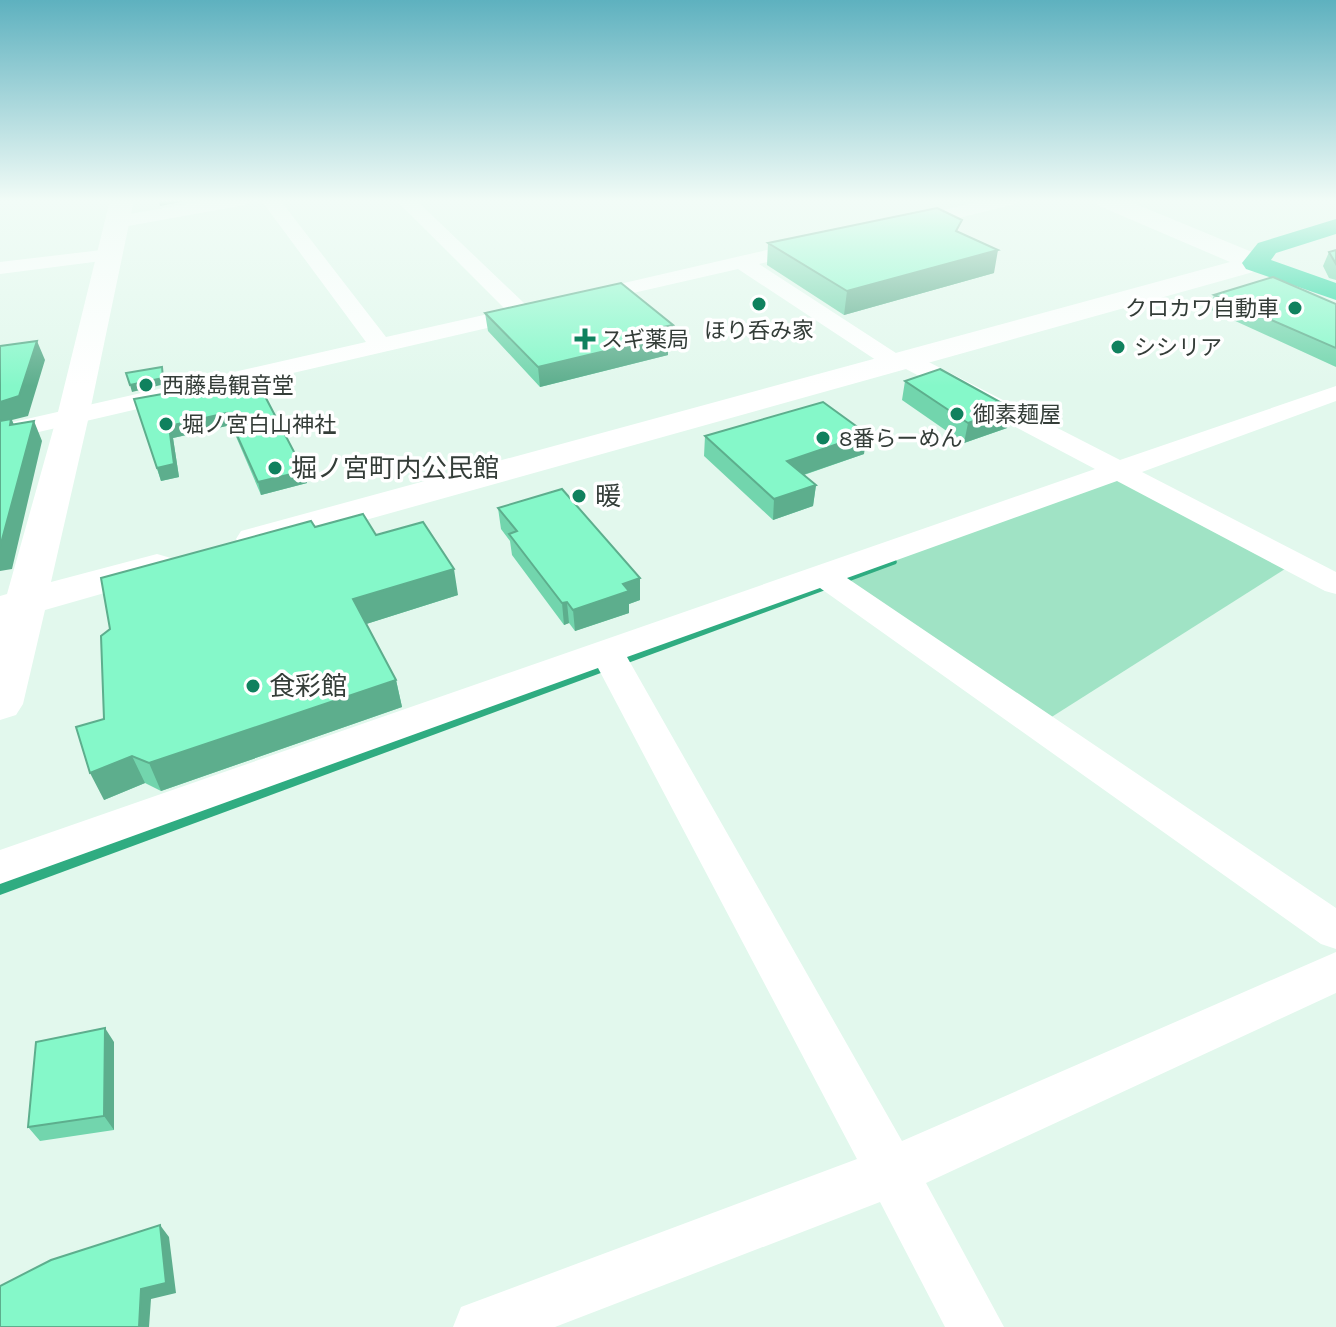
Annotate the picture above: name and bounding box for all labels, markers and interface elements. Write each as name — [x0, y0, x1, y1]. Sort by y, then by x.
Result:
marker: ほり呑み家 — [750, 295, 768, 313]
place label: クロカワ自動車 — [1125, 296, 1279, 322]
marker: クロカワ自動車 — [1286, 299, 1304, 317]
place label: ほり呑み家 — [704, 318, 814, 344]
place label: スギ薬局 — [601, 327, 689, 353]
marker: スギ薬局 — [576, 330, 594, 348]
place label: シシリア — [1134, 335, 1222, 361]
marker: シシリア — [1109, 338, 1127, 356]
place label: 西藤島観音堂 — [162, 373, 294, 399]
marker: 西藤島観音堂 — [137, 376, 155, 394]
place label: 御素麺屋 — [973, 402, 1061, 428]
marker: 御素麺屋 — [948, 405, 966, 423]
place label: 堀ノ宮白山神社 — [182, 412, 336, 438]
marker: 堀ノ宮白山神社 — [157, 415, 175, 433]
place label: 8番らーめん — [839, 426, 963, 452]
marker: 8番らーめん — [814, 429, 832, 447]
place label: 堀ノ宮町内公民館 — [291, 453, 499, 484]
marker: 堀ノ宮町内公民館 — [266, 459, 284, 477]
place label: 暖 — [595, 481, 621, 512]
marker: 暖 — [570, 487, 588, 505]
place label: 食彩館 — [269, 671, 347, 702]
marker: 食彩館 — [244, 677, 262, 695]

